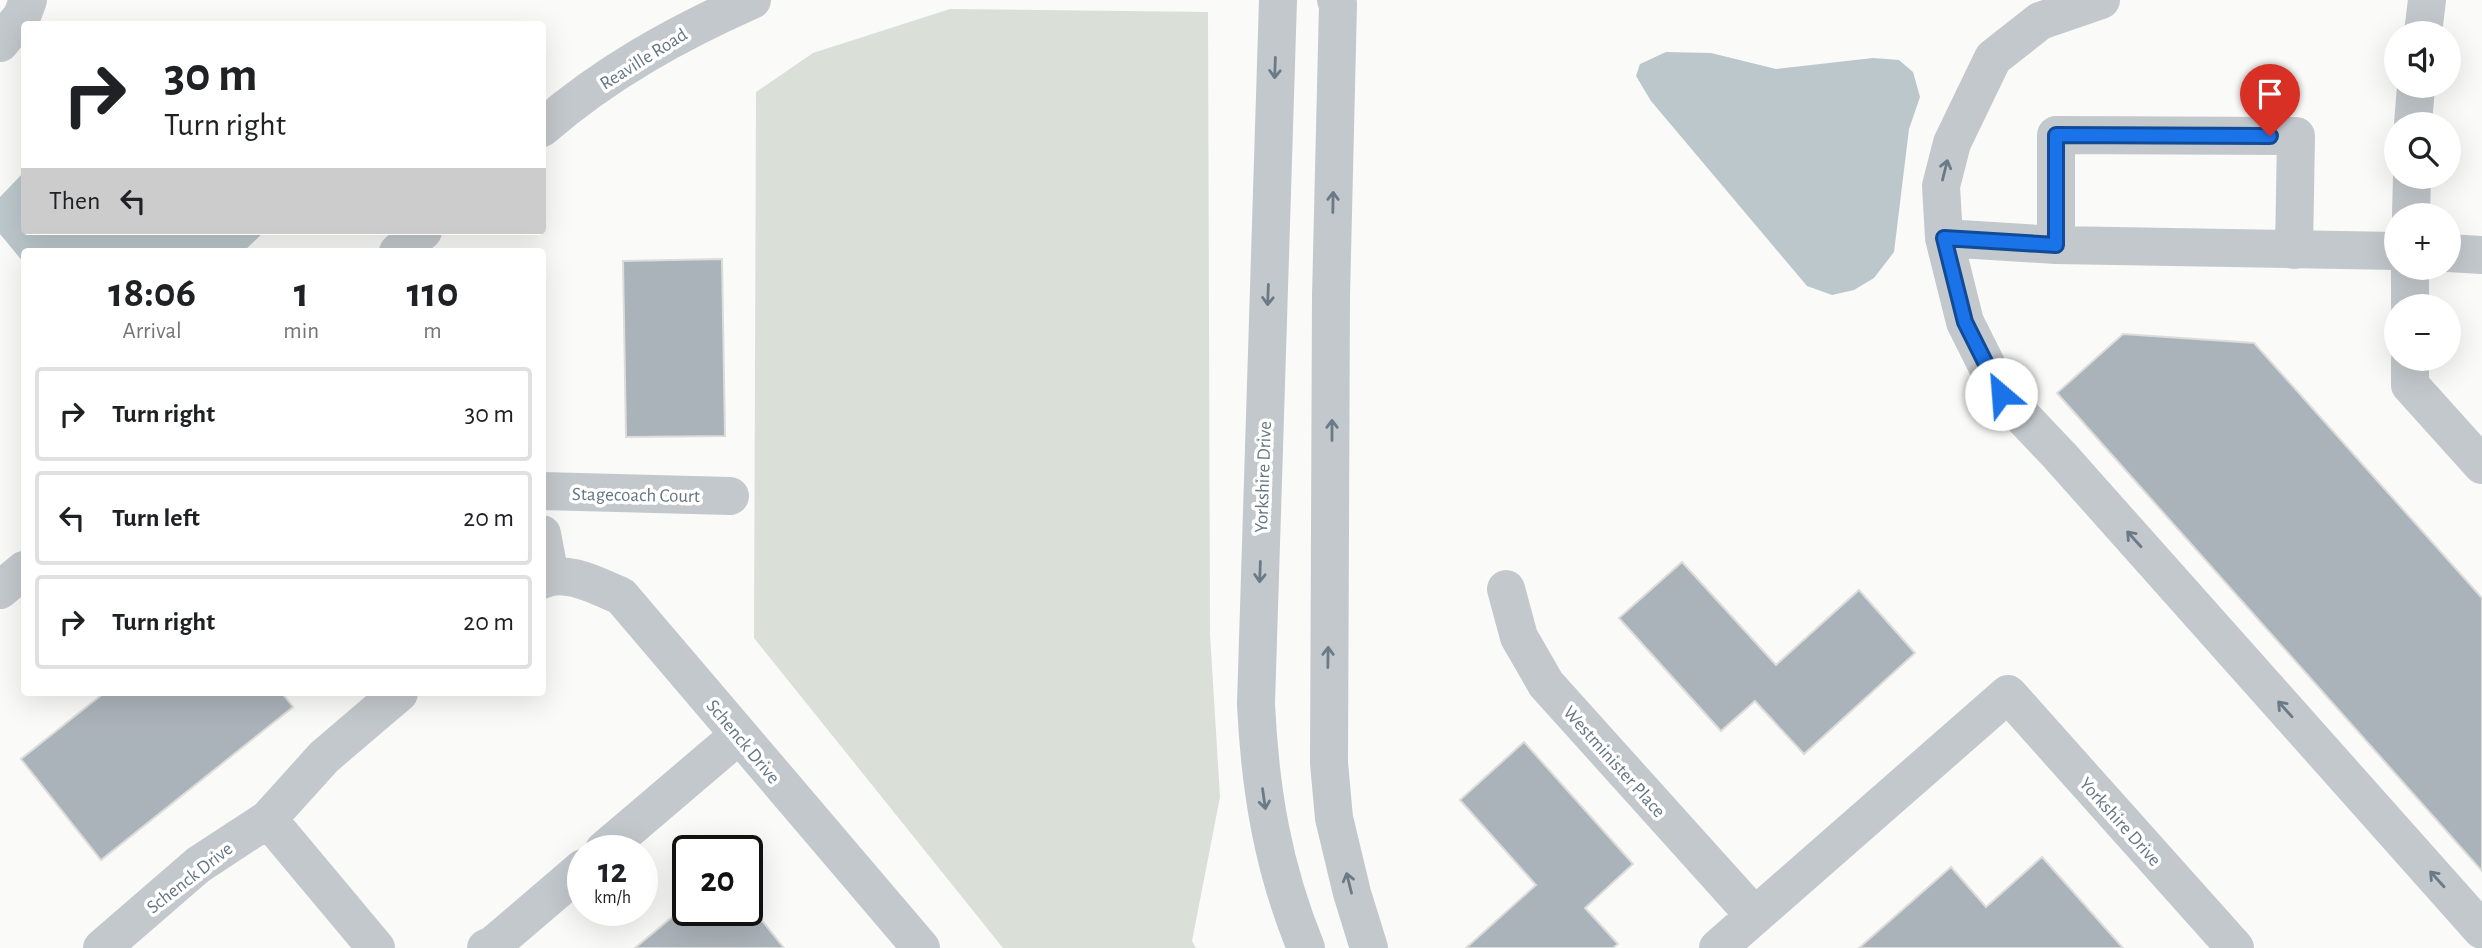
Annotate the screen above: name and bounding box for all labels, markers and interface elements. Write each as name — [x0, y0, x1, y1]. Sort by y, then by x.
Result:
map controls — [2384, 21, 2461, 371]
button: sound — [2384, 21, 2461, 98]
street label: Reaville Road — [597, 25, 691, 94]
icon: right — [49, 49, 140, 140]
text: 30 m — [164, 51, 258, 100]
one-way arrow — [1268, 56, 1281, 79]
pin — [2240, 64, 2300, 136]
icon: arrive — [2251, 75, 2289, 113]
text: Turn right — [164, 109, 286, 141]
button: search — [2384, 112, 2461, 189]
one-way arrow — [1939, 159, 1952, 182]
icon: left — [114, 182, 152, 220]
text: Then — [49, 188, 100, 214]
one-way arrow — [1327, 191, 1340, 214]
button: + — [2384, 203, 2461, 280]
text: 18:06 — [108, 272, 196, 314]
text: 1 — [294, 272, 309, 314]
text: 110 — [407, 272, 459, 314]
one-way arrow — [1261, 283, 1274, 306]
button: − — [2384, 294, 2461, 371]
text: Arrival — [123, 320, 182, 343]
text: min — [283, 320, 319, 343]
text: m — [423, 320, 442, 343]
position arrow — [1964, 357, 2038, 431]
icon: right — [53, 395, 91, 433]
text: Turn right — [112, 401, 215, 427]
text: 30 m — [464, 401, 514, 427]
one-way arrow — [1325, 418, 1339, 441]
street label: Yorkshire Drive — [1252, 421, 1275, 533]
street label: Stagecoach Court — [572, 485, 700, 506]
icon: left — [53, 499, 91, 537]
text: Turn left — [112, 505, 200, 531]
text: 20 m — [463, 505, 514, 531]
one-way arrow — [2126, 530, 2142, 548]
one-way arrow — [1253, 560, 1266, 583]
icon: right — [53, 603, 91, 641]
text: Turn right — [112, 609, 215, 635]
text: 20 m — [463, 609, 514, 635]
one-way arrow — [1322, 646, 1335, 669]
street label: Schenck Drive — [702, 696, 783, 788]
one-way arrow — [2277, 700, 2293, 718]
street label: Westminister Place — [1559, 703, 1669, 821]
street label: Yorkshire Drive — [2075, 774, 2164, 870]
one-way arrow — [1258, 787, 1271, 809]
speed limit sign: 20 — [672, 835, 763, 926]
street label: Schenck Drive — [143, 839, 236, 917]
text: 12 — [598, 854, 627, 889]
one-way arrow — [2428, 871, 2445, 888]
one-way arrow — [1342, 872, 1355, 894]
text: km/h — [594, 889, 631, 907]

